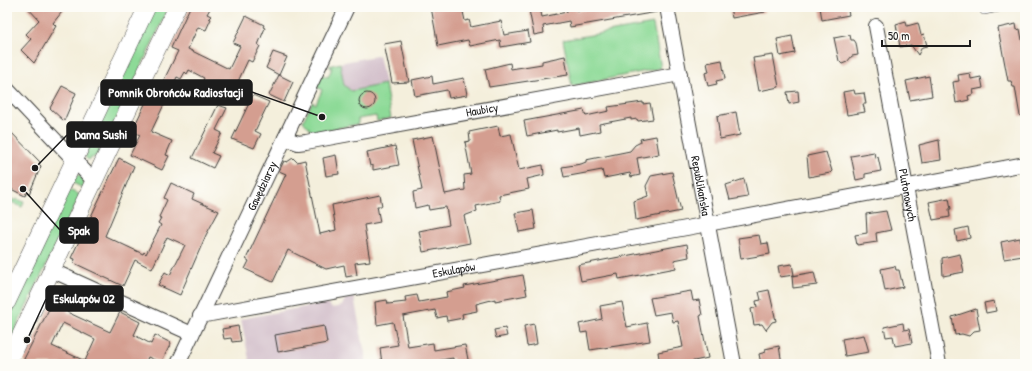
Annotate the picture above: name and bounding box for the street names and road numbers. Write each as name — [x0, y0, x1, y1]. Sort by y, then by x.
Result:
street label: Haubicy — [465, 98, 500, 121]
street label: Republikańska — [687, 154, 715, 217]
street label: Gawędziarzy — [243, 158, 281, 213]
street label: Plutonowych — [895, 167, 921, 223]
street label: Eskulapów — [431, 257, 477, 282]

